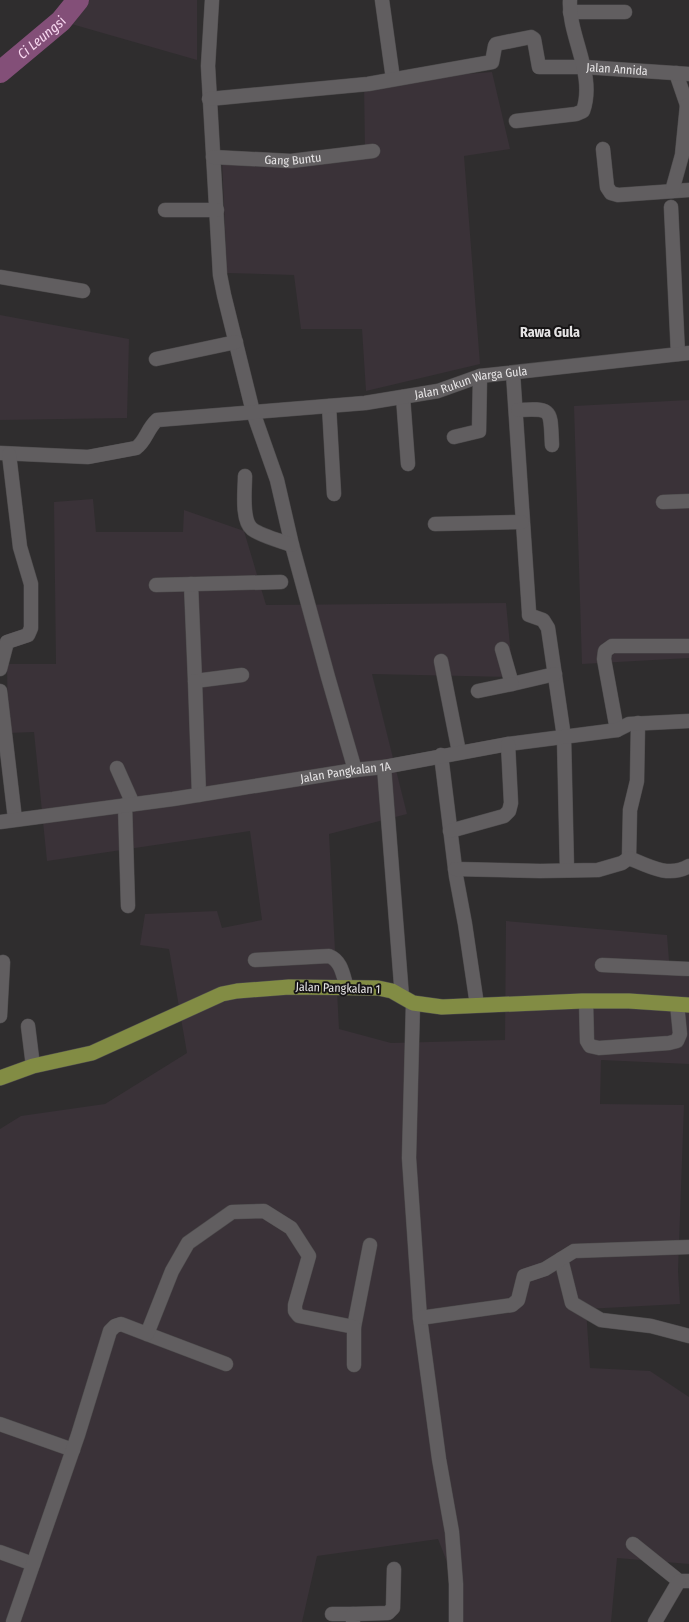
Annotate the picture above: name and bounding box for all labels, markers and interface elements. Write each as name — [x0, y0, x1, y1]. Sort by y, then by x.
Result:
water label: Ci Leungsi — [14, 13, 70, 62]
street label: Jalan Annida — [586, 60, 648, 78]
street label: Gang Buntu — [264, 150, 322, 168]
district label: Rawa Gula — [520, 324, 580, 341]
street label: Jalan Rukun Warga Gula — [413, 364, 528, 402]
street label: Jalan Pangkalan 1A — [299, 759, 392, 786]
street label: Jalan Pangkalan 1 — [295, 980, 381, 996]

